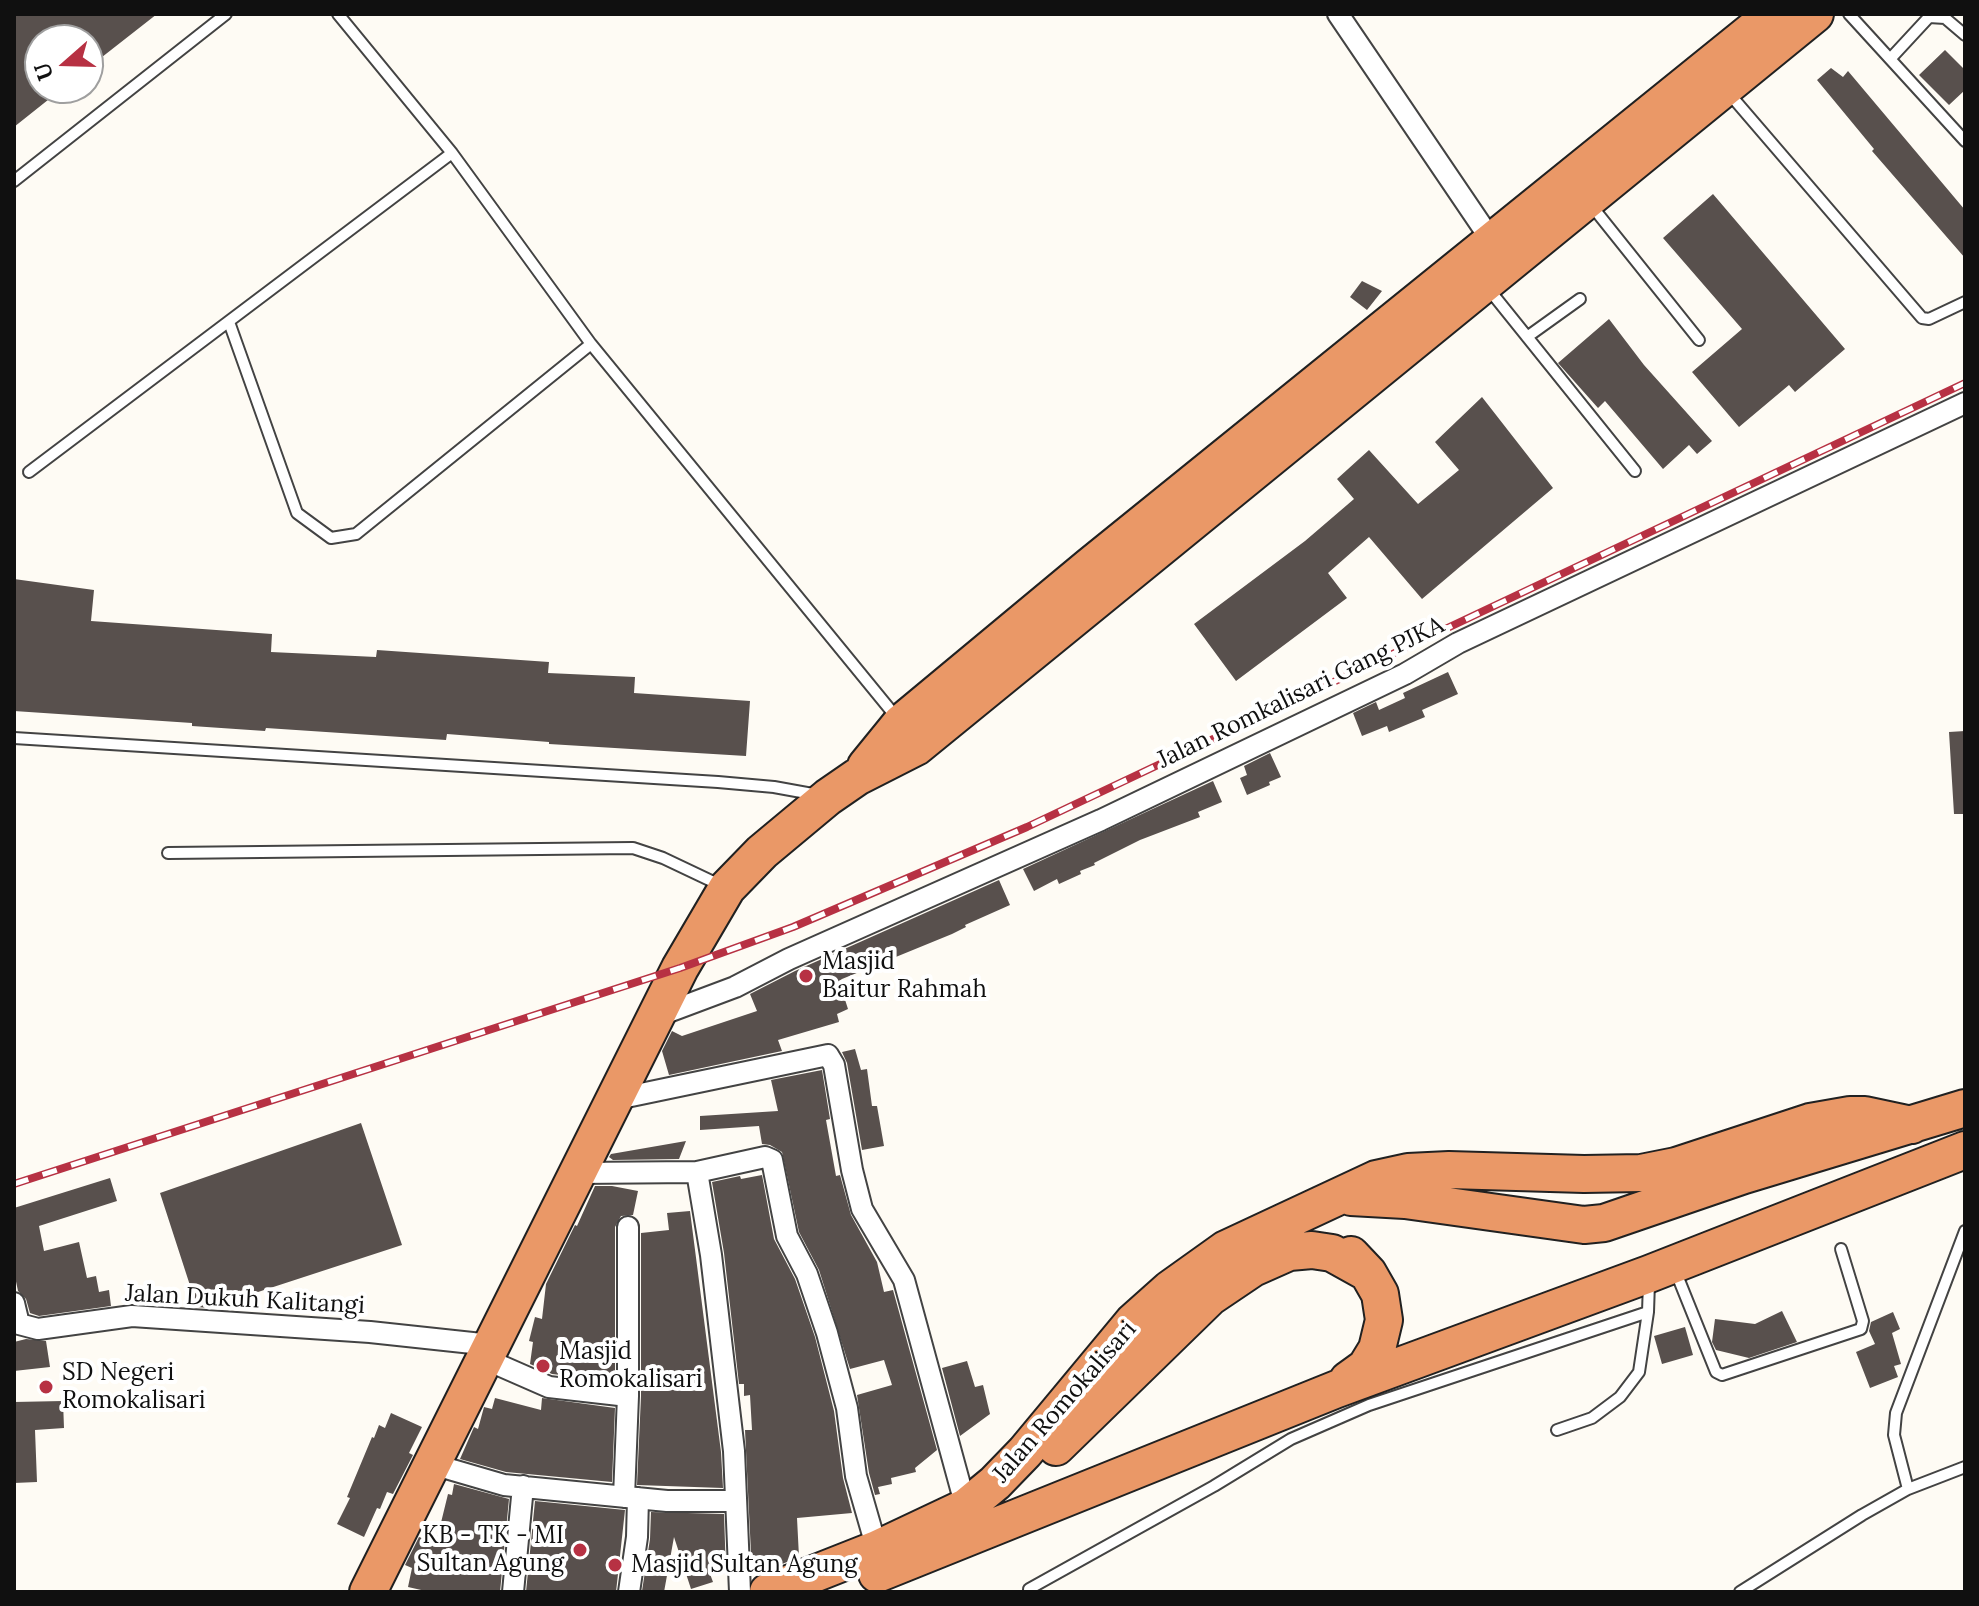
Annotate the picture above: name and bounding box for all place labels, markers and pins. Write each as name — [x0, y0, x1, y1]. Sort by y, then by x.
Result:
place label: Masjid Baitur Rahmah — [822, 948, 987, 1004]
marker: Masjid Baitur Rahmah — [797, 967, 815, 985]
place label: Masjid Romokalisari — [559, 1338, 703, 1394]
marker: Masjid Romokalisari — [534, 1357, 552, 1375]
place label: SD Negeri Romokalisari — [62, 1359, 206, 1415]
marker: SD Negeri Romokalisari — [37, 1378, 55, 1396]
place label: KB - TK - MI Sultan Agung — [417, 1522, 564, 1578]
marker: KB - TK - MI Sultan Agung — [571, 1541, 589, 1559]
place label: Masjid Sultan Agung — [631, 1551, 858, 1579]
marker: Masjid Sultan Agung — [606, 1556, 624, 1574]

